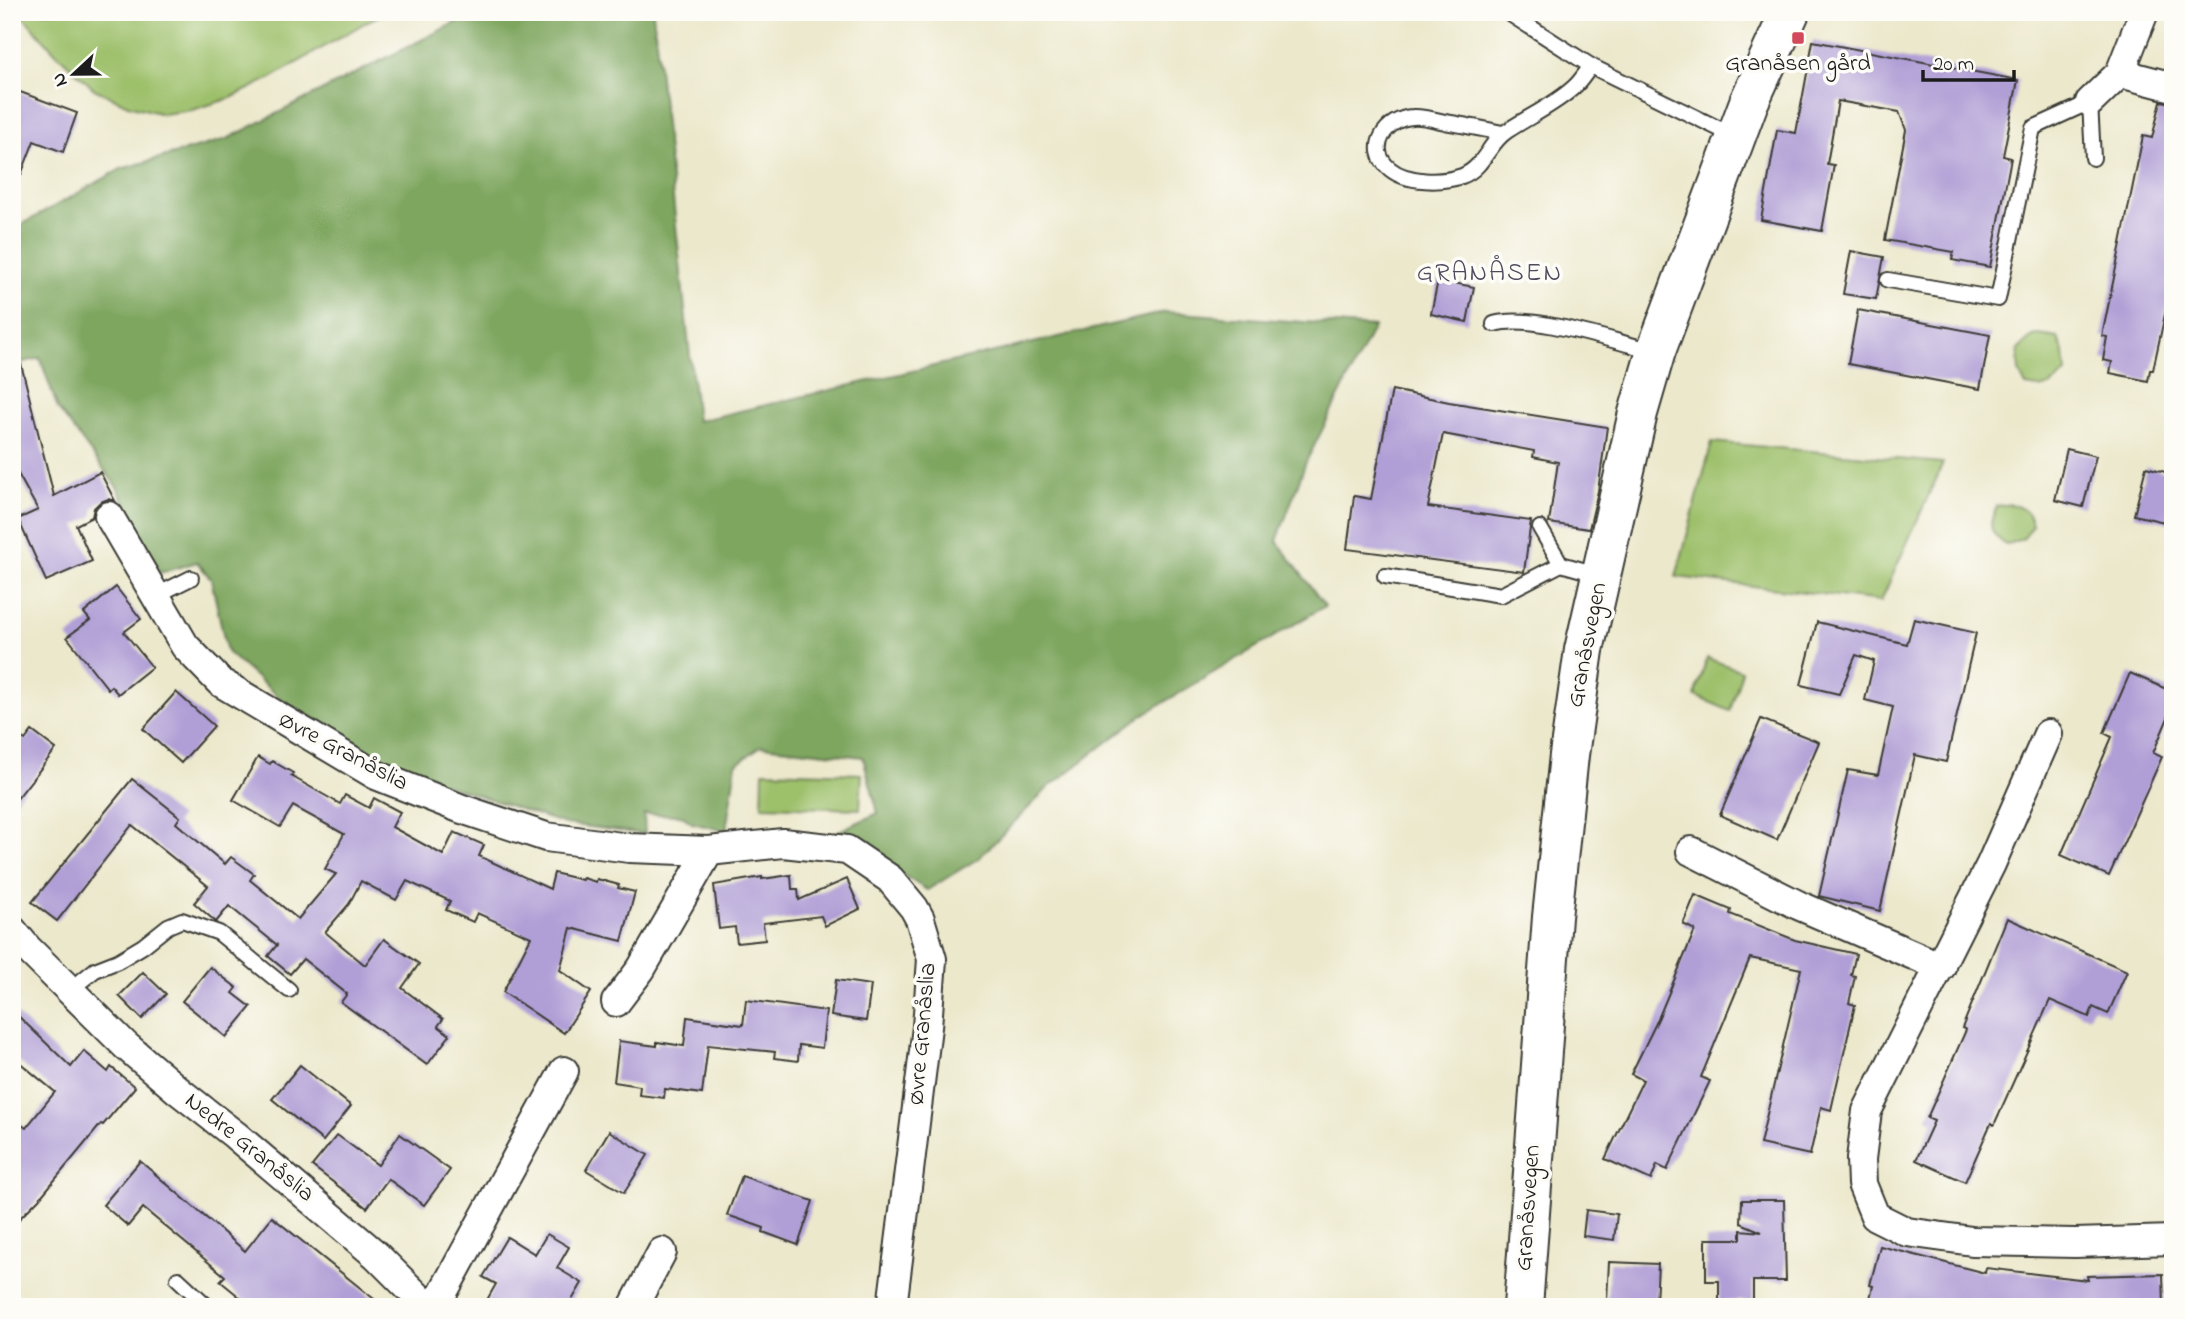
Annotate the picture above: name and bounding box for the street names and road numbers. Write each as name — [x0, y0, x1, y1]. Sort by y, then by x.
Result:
street label: Granåsvegen — [1559, 580, 1617, 710]
street label: Øvre Granåslia — [272, 703, 414, 801]
street label: Øvre Granåslia — [899, 961, 947, 1107]
street label: Nedre Granåslia — [176, 1085, 322, 1211]
street label: Granåsvegen — [1507, 1144, 1551, 1272]

